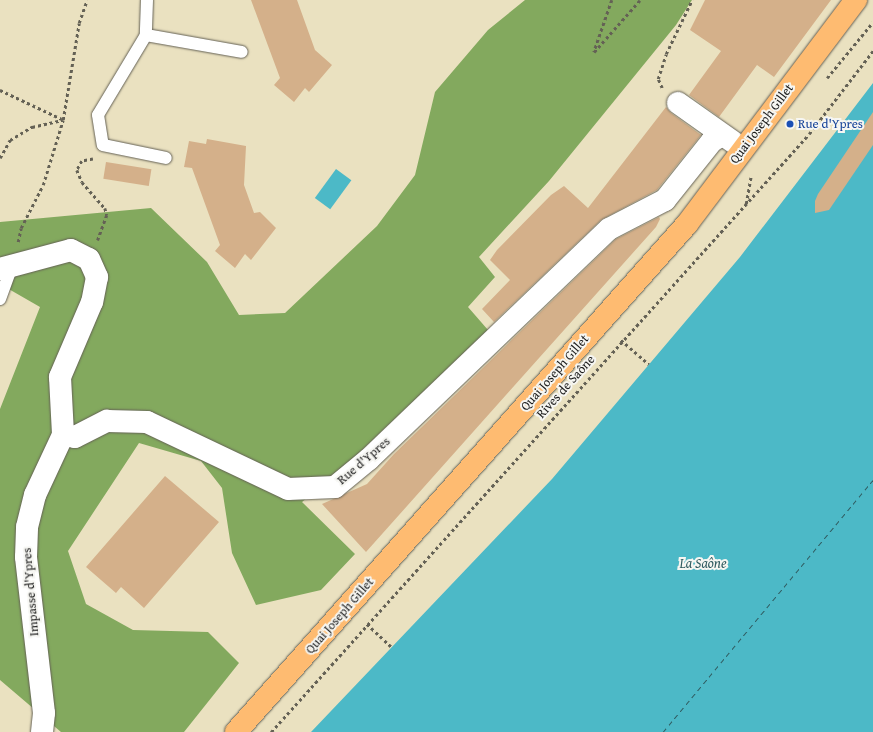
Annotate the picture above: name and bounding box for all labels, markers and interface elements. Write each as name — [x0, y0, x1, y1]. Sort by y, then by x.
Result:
street label: Quai Joseph Gillet — [727, 81, 797, 167]
place label: Rue d'Ypres — [798, 116, 863, 132]
marker: Rue d'Ypres — [785, 119, 795, 129]
street label: Quai Joseph Gillet — [518, 332, 592, 414]
street label: Rives de Saône — [533, 352, 599, 422]
street label: Rue d'Ypres — [334, 434, 394, 488]
street label: Impasse d'Ypres — [19, 547, 43, 637]
water label: La Saône — [679, 555, 727, 571]
street label: Quai Joseph Gillet — [303, 575, 377, 657]

